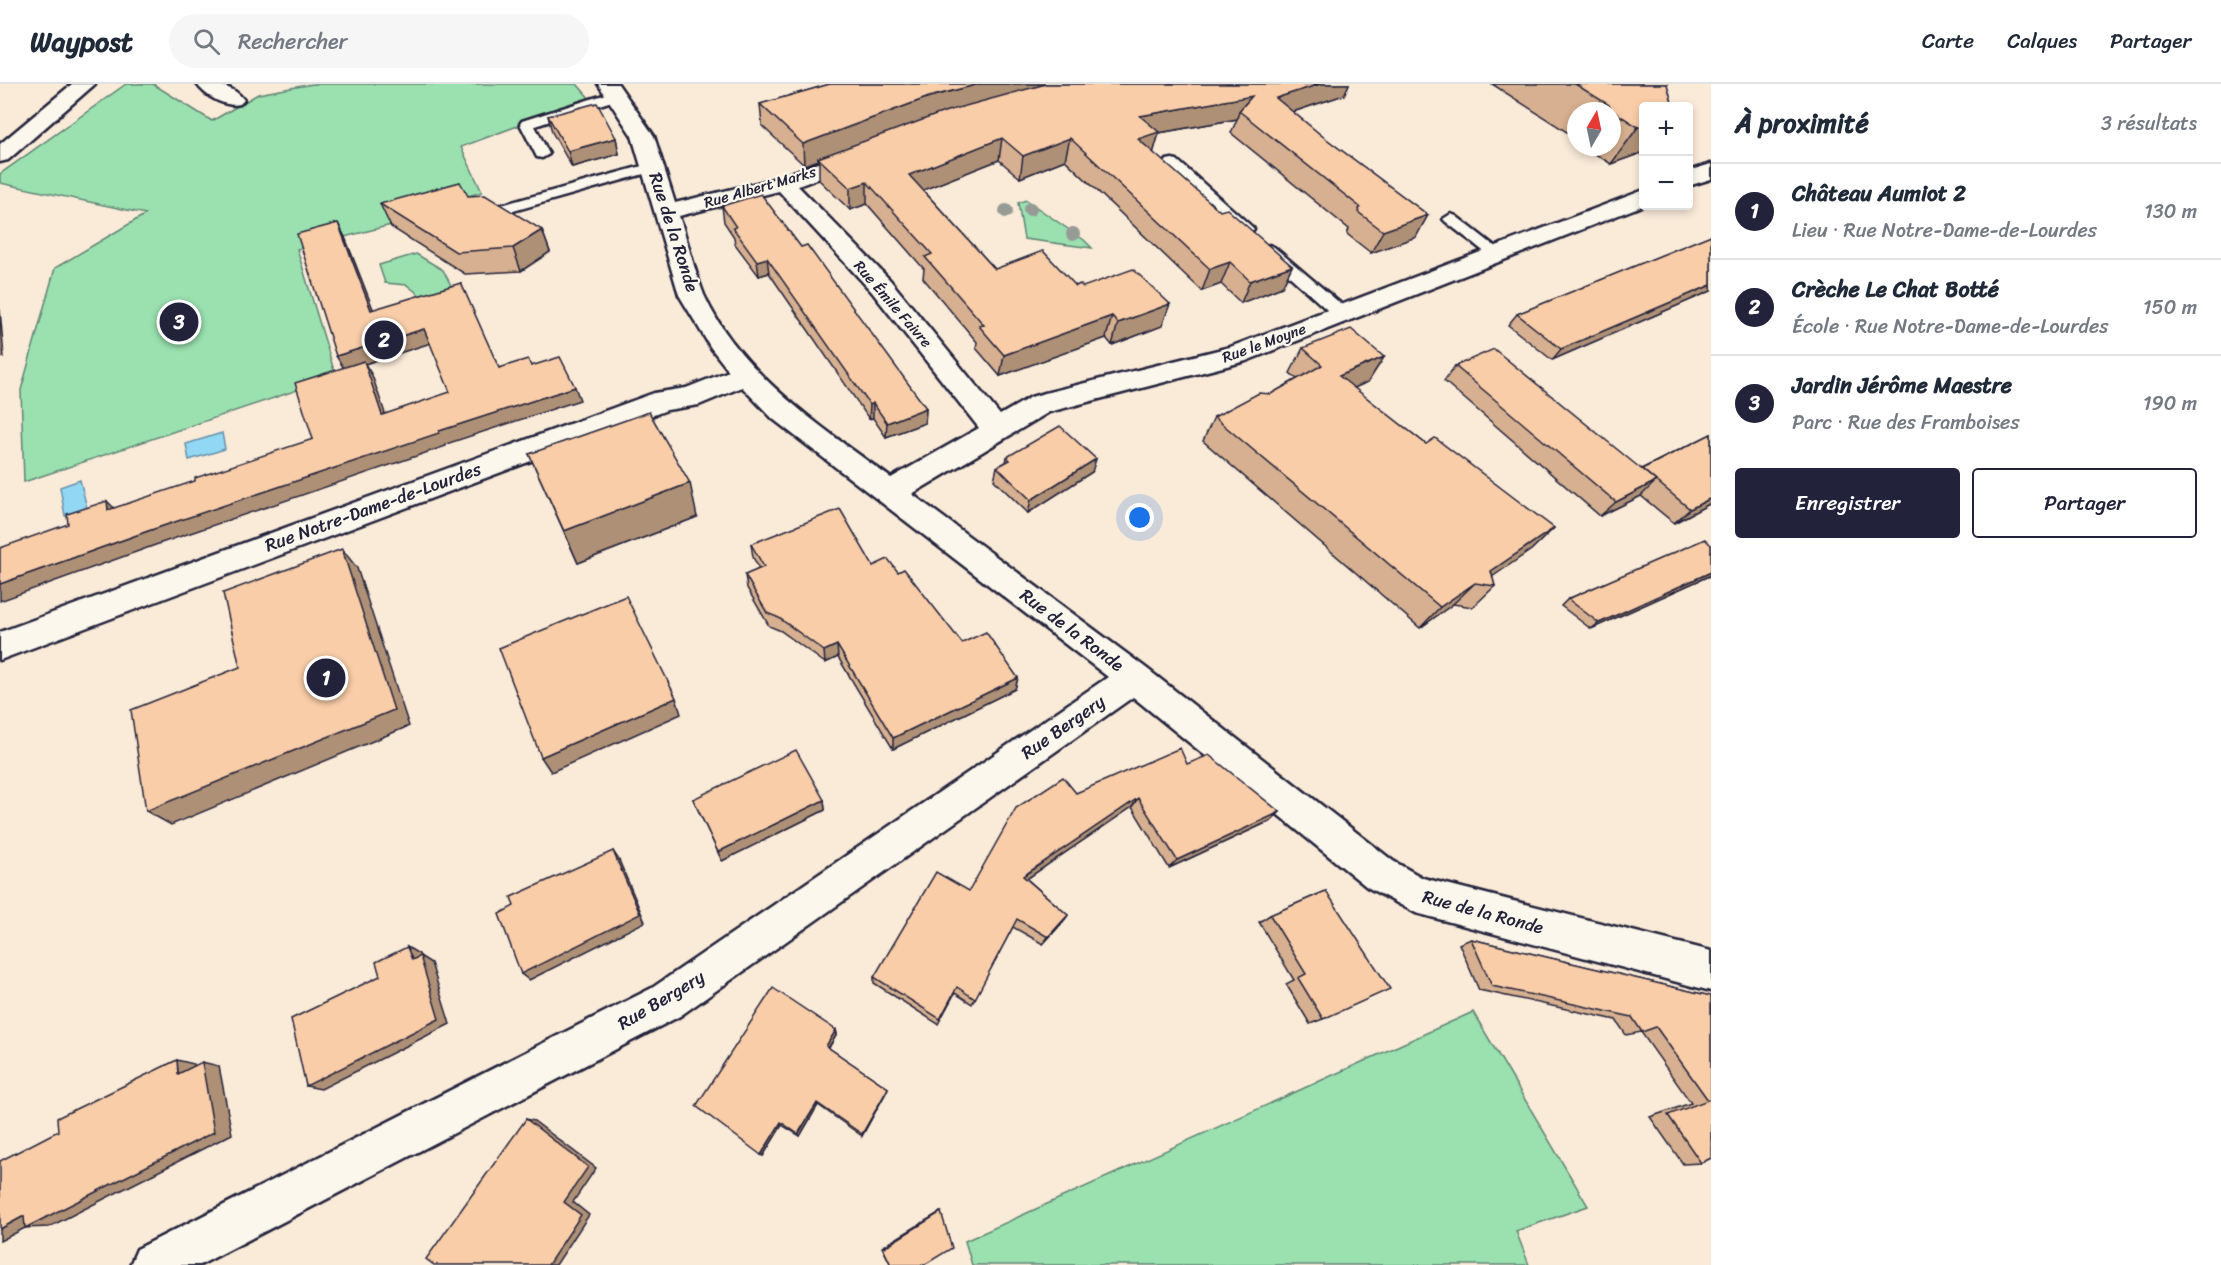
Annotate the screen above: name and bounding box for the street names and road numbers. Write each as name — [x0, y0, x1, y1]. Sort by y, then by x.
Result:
street label: Rue Albert Marks — [701, 159, 819, 215]
street label: Rue de la Ronde — [640, 168, 709, 296]
street label: Rue Émile Faivre — [847, 254, 939, 354]
street label: Rue le Moyne — [1218, 316, 1310, 370]
street label: Rue Notre-Dame-de-Lourdes — [260, 453, 486, 561]
street label: Rue de la Ronde — [1013, 580, 1131, 680]
street label: Rue Bergery — [1014, 686, 1113, 768]
street label: Rue de la Ronde — [1419, 880, 1547, 944]
street label: Rue Bergery — [611, 961, 711, 1039]

